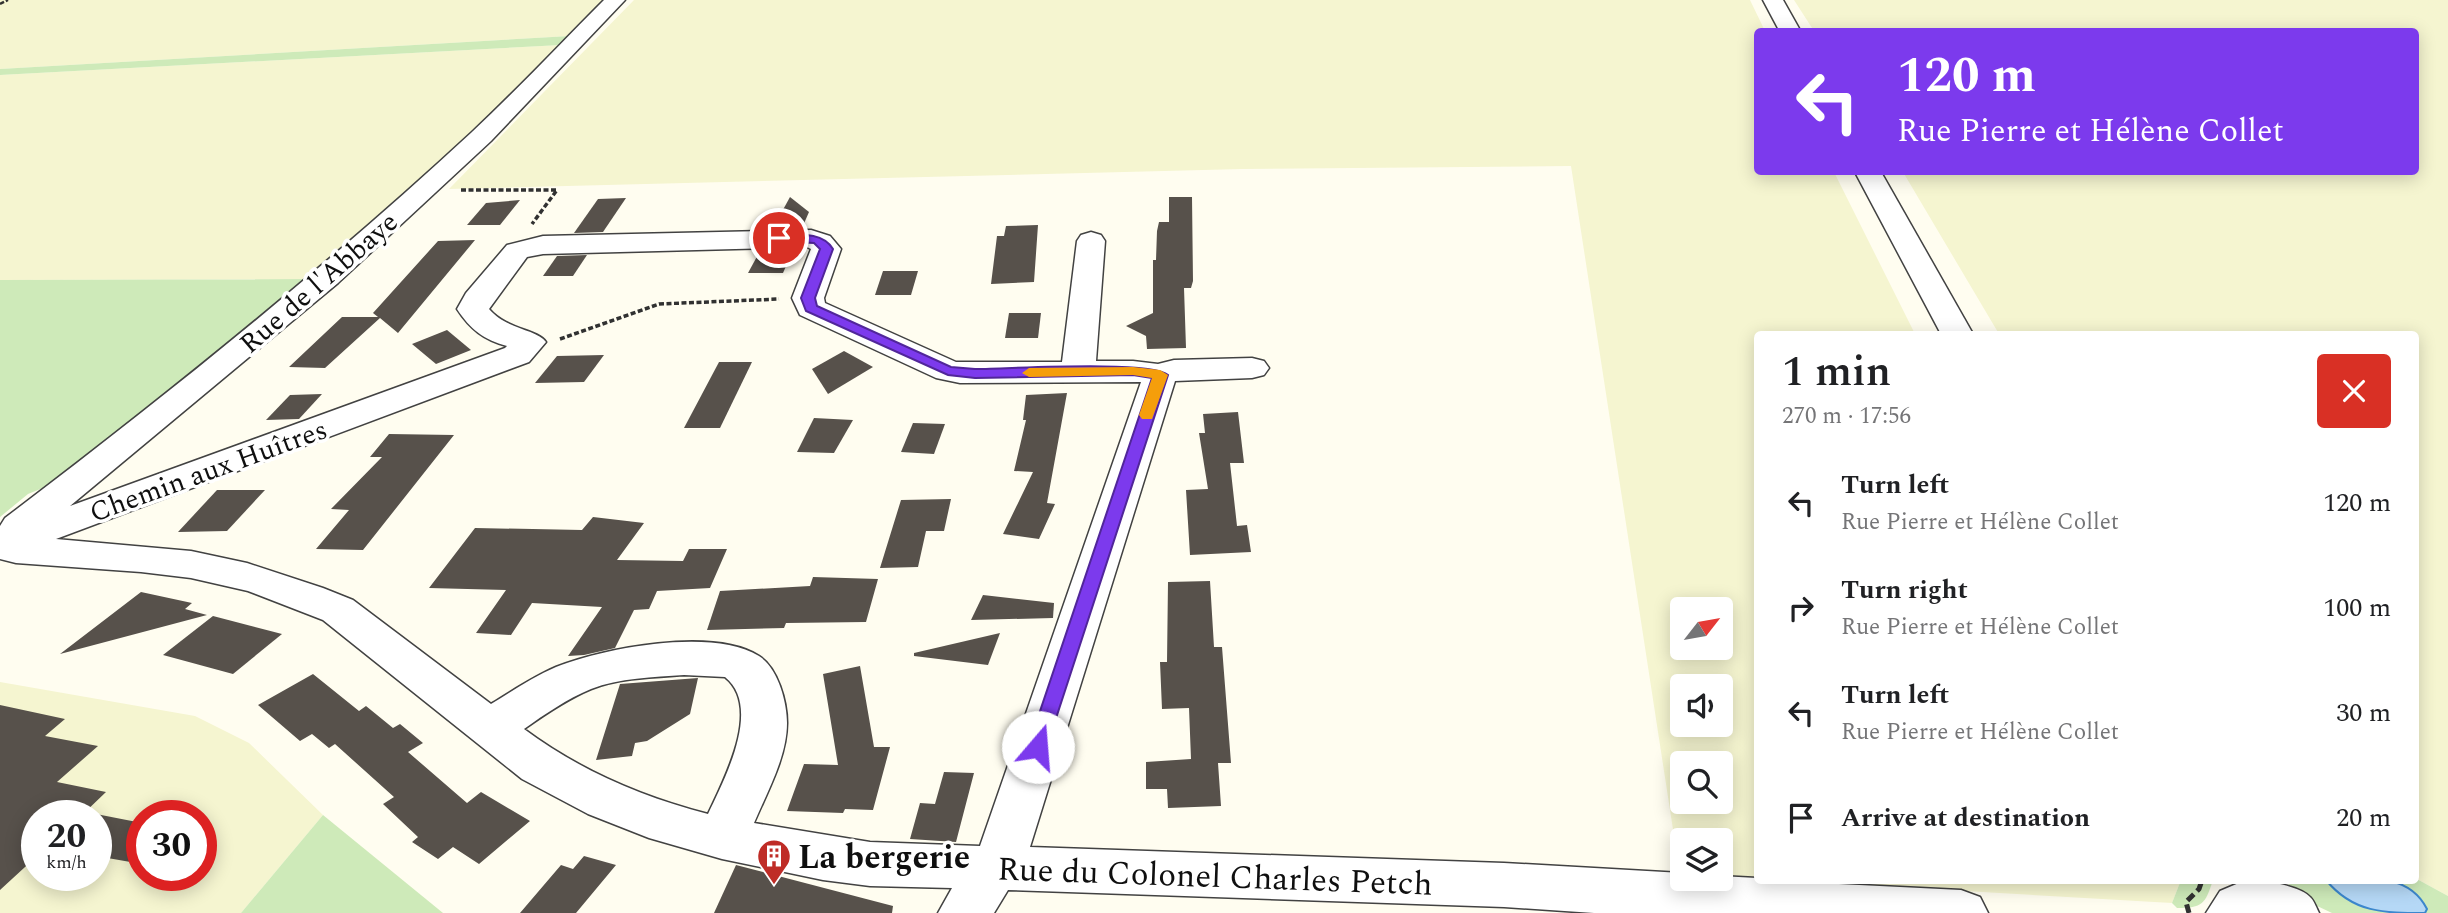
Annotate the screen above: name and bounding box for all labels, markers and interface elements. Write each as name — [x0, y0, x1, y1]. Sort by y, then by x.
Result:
text: 120 m — [1897, 39, 2036, 114]
icon: left — [1782, 56, 1873, 147]
text: Rue Pierre et Hélène Collet — [1897, 107, 2284, 156]
street label: Rue de l'Abbaye — [230, 202, 408, 364]
pin — [749, 208, 809, 268]
icon: arrive — [760, 219, 798, 257]
text: 1 min — [1782, 341, 1891, 404]
button: close — [2317, 354, 2391, 428]
text: 270 m · 17:56 — [1782, 399, 1911, 434]
street label: Chemin aux Huîtres — [83, 408, 334, 534]
text: Turn left — [1841, 465, 1949, 505]
text: 120 m — [2323, 483, 2391, 523]
icon: left — [1782, 484, 1820, 522]
text: Rue Pierre et Hélène Collet — [1841, 505, 2119, 540]
text: Turn right — [1841, 570, 1968, 610]
text: 100 m — [2323, 588, 2391, 628]
icon: right — [1782, 589, 1820, 627]
north arrow — [1670, 597, 1732, 660]
map controls — [1670, 597, 1733, 891]
text: Rue Pierre et Hélène Collet — [1841, 610, 2119, 645]
button: sound — [1670, 674, 1733, 737]
text: Turn left — [1841, 675, 1949, 715]
text: 30 m — [2336, 693, 2391, 733]
icon: left — [1782, 694, 1820, 732]
position arrow — [1001, 710, 1075, 784]
text: Rue Pierre et Hélène Collet — [1841, 715, 2119, 750]
button: search — [1670, 751, 1733, 814]
text: Arrive at destination — [1841, 798, 2090, 838]
text: 20 m — [2336, 798, 2391, 838]
icon: arrive — [1782, 799, 1820, 837]
speed limit sign: 30 — [126, 800, 217, 891]
text: 20 — [47, 810, 86, 863]
button: layers — [1670, 828, 1733, 891]
place label: La bergerie — [798, 833, 970, 883]
building icon: La bergerie — [755, 837, 793, 886]
street label: Rue du Colonel Charles Petch — [996, 844, 1434, 910]
text: km/h — [46, 849, 87, 876]

